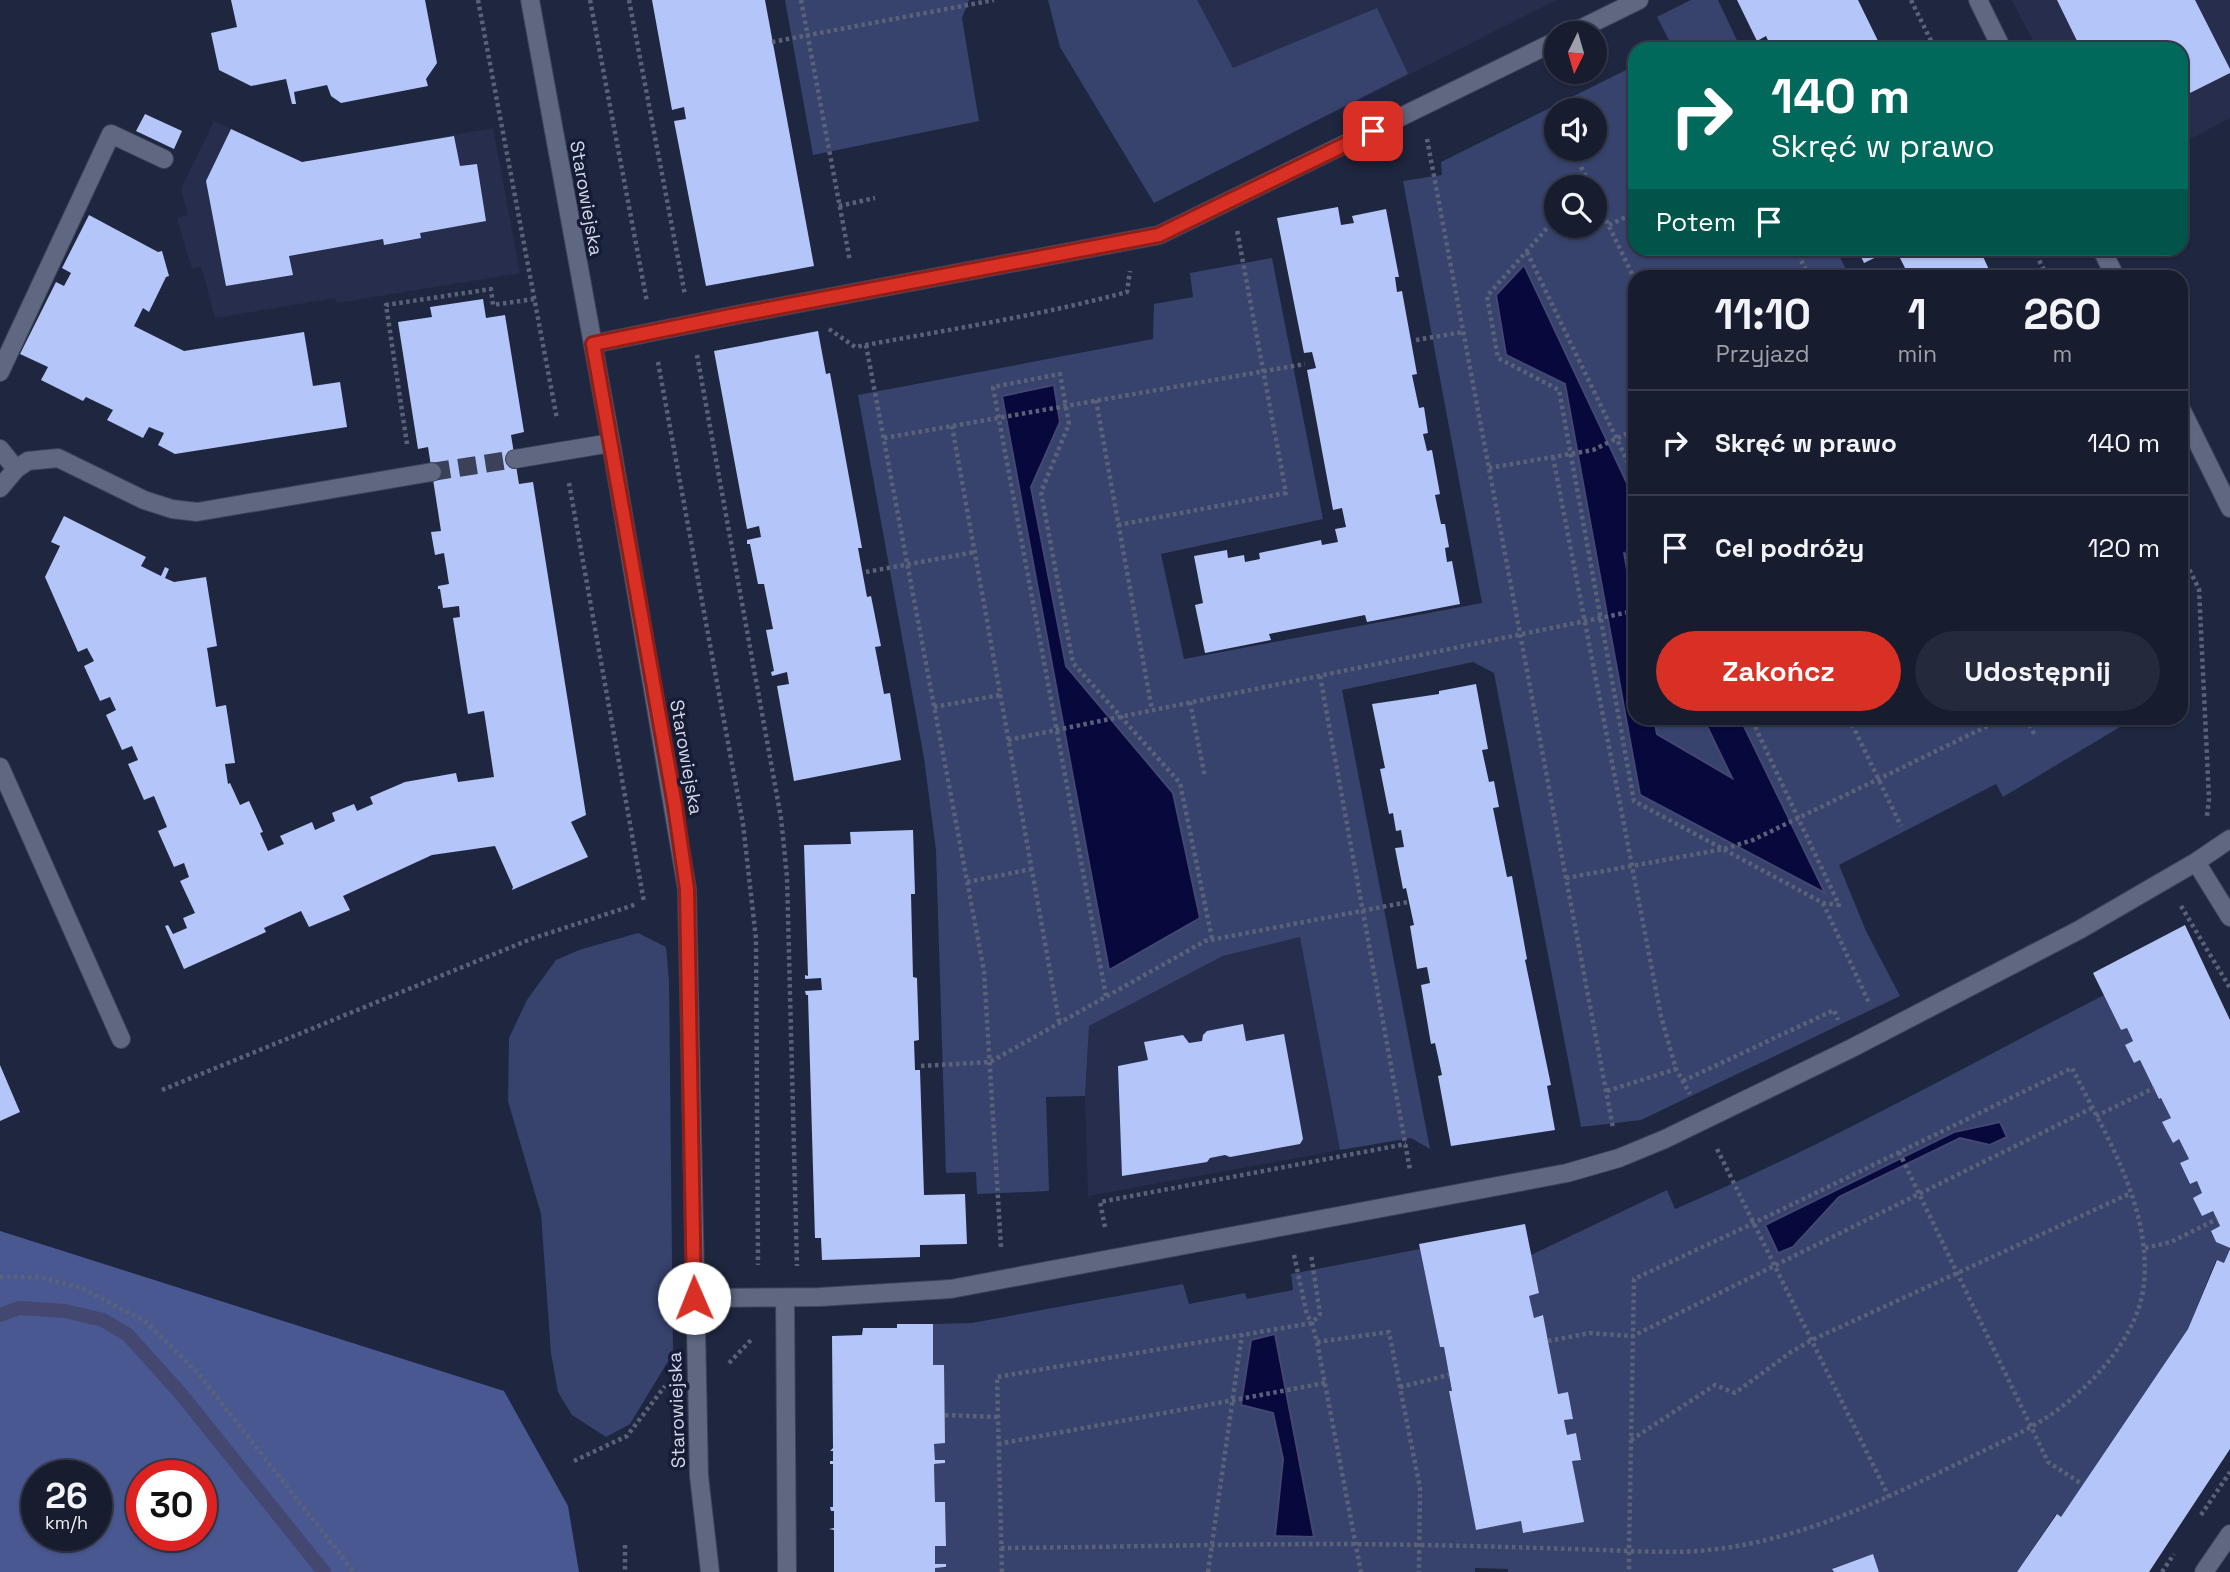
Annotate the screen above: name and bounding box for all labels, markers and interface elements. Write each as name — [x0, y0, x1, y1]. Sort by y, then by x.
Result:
north arrow — [1544, 21, 1606, 84]
map controls — [1544, 21, 1607, 238]
text: 140 m — [1771, 65, 1910, 127]
icon: right — [1656, 70, 1747, 161]
button: sound — [1544, 98, 1607, 161]
pin — [1343, 101, 1403, 161]
icon: arrive — [1354, 112, 1392, 150]
text: Skręć w prawo — [1771, 126, 1995, 166]
street label: Starowiejska — [564, 139, 609, 258]
button: search — [1544, 175, 1607, 238]
icon: arrive — [1750, 203, 1788, 241]
text: Potem — [1656, 205, 1736, 239]
text: 11:10 — [1714, 288, 1811, 341]
text: 1 — [1908, 288, 1927, 341]
text: 260 — [2023, 288, 2102, 341]
text: Przyjazd — [1716, 339, 1810, 369]
text: min — [1898, 339, 1937, 369]
text: m — [2053, 339, 2072, 369]
icon: right — [1656, 424, 1694, 462]
text: Skręć w prawo — [1715, 426, 1897, 460]
text: 140 m — [2087, 426, 2160, 460]
icon: arrive — [1656, 529, 1694, 567]
text: Cel podróży — [1715, 531, 1864, 565]
text: 120 m — [2088, 531, 2160, 565]
button: Zakończ — [1656, 631, 1901, 711]
button: Udostępnij — [1915, 631, 2160, 711]
street label: Starowiejska — [664, 698, 709, 817]
position arrow — [657, 1261, 731, 1335]
street label: Starowiejska — [662, 1351, 691, 1469]
speed limit sign: 30 — [126, 1460, 217, 1551]
text: 26 — [45, 1474, 88, 1518]
text: km/h — [45, 1511, 88, 1534]

